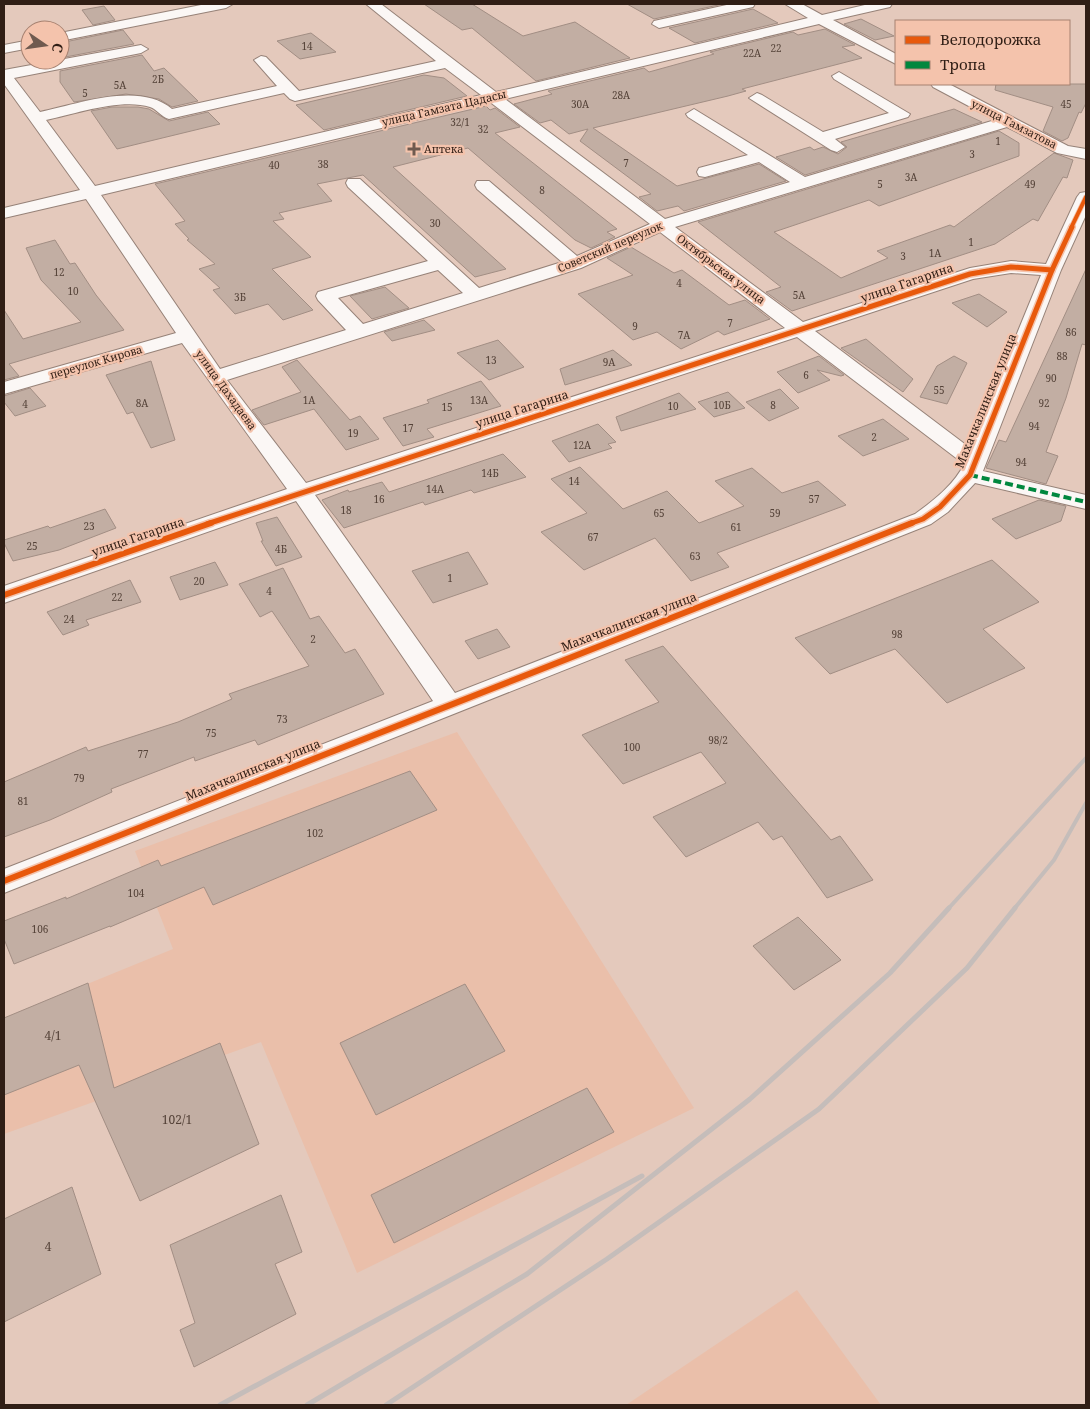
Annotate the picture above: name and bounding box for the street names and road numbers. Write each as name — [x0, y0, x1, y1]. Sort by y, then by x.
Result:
street label: улица Гамзата Цадасы — [380, 86, 508, 129]
street label: улица Гамзатова — [969, 95, 1060, 152]
street label: Советский переулок — [555, 217, 665, 275]
street label: Октябрьская улица — [674, 230, 769, 307]
street label: улица Гагарина — [858, 259, 956, 306]
street label: Махачкалинская улица — [951, 331, 1020, 471]
street label: переулок Кирова — [48, 341, 144, 382]
street label: улица Дахадаева — [192, 347, 260, 433]
street label: улица Гагарина — [473, 385, 571, 432]
street label: улица Гагарина — [89, 513, 187, 560]
street label: Махачкалинская улица — [559, 588, 699, 655]
street label: Махачкалинская улица — [183, 735, 323, 804]

